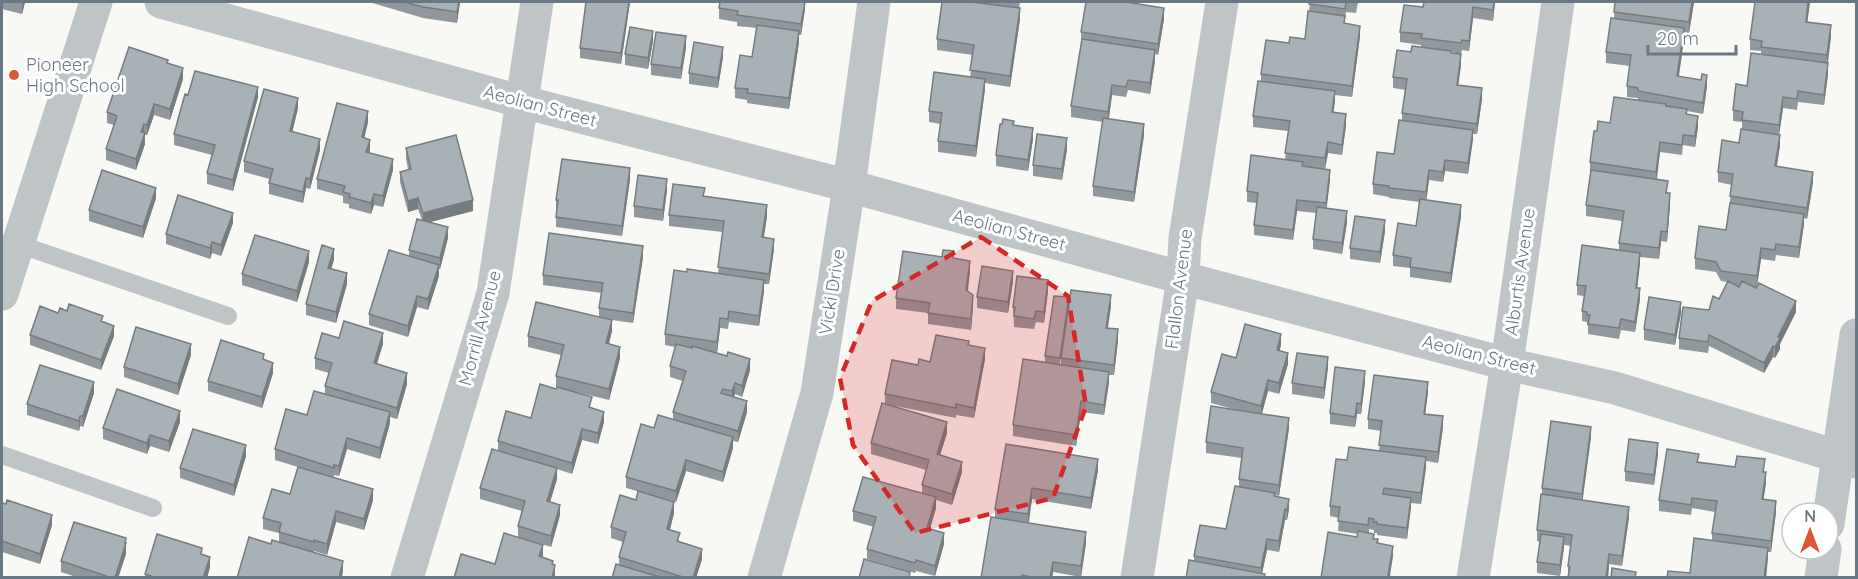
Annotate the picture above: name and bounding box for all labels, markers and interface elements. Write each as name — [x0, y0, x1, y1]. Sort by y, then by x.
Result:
scale bar — [1648, 18, 1736, 56]
text: 20 m — [1657, 27, 1699, 50]
place label: Pioneer High School — [26, 53, 125, 97]
marker: Pioneer High School — [7, 68, 21, 82]
street label: Aeolian Street — [481, 79, 599, 132]
street label: Aeolian Street — [950, 203, 1068, 256]
street label: Alburtis Avenue — [1499, 207, 1540, 337]
street label: Flallon Avenue — [1160, 227, 1197, 350]
street label: Vicki Drive — [813, 247, 850, 337]
street label: Morrill Avenue — [453, 268, 506, 388]
street label: Aeolian Street — [1420, 329, 1538, 380]
north arrow — [1780, 501, 1840, 561]
text: N — [1804, 506, 1816, 526]

